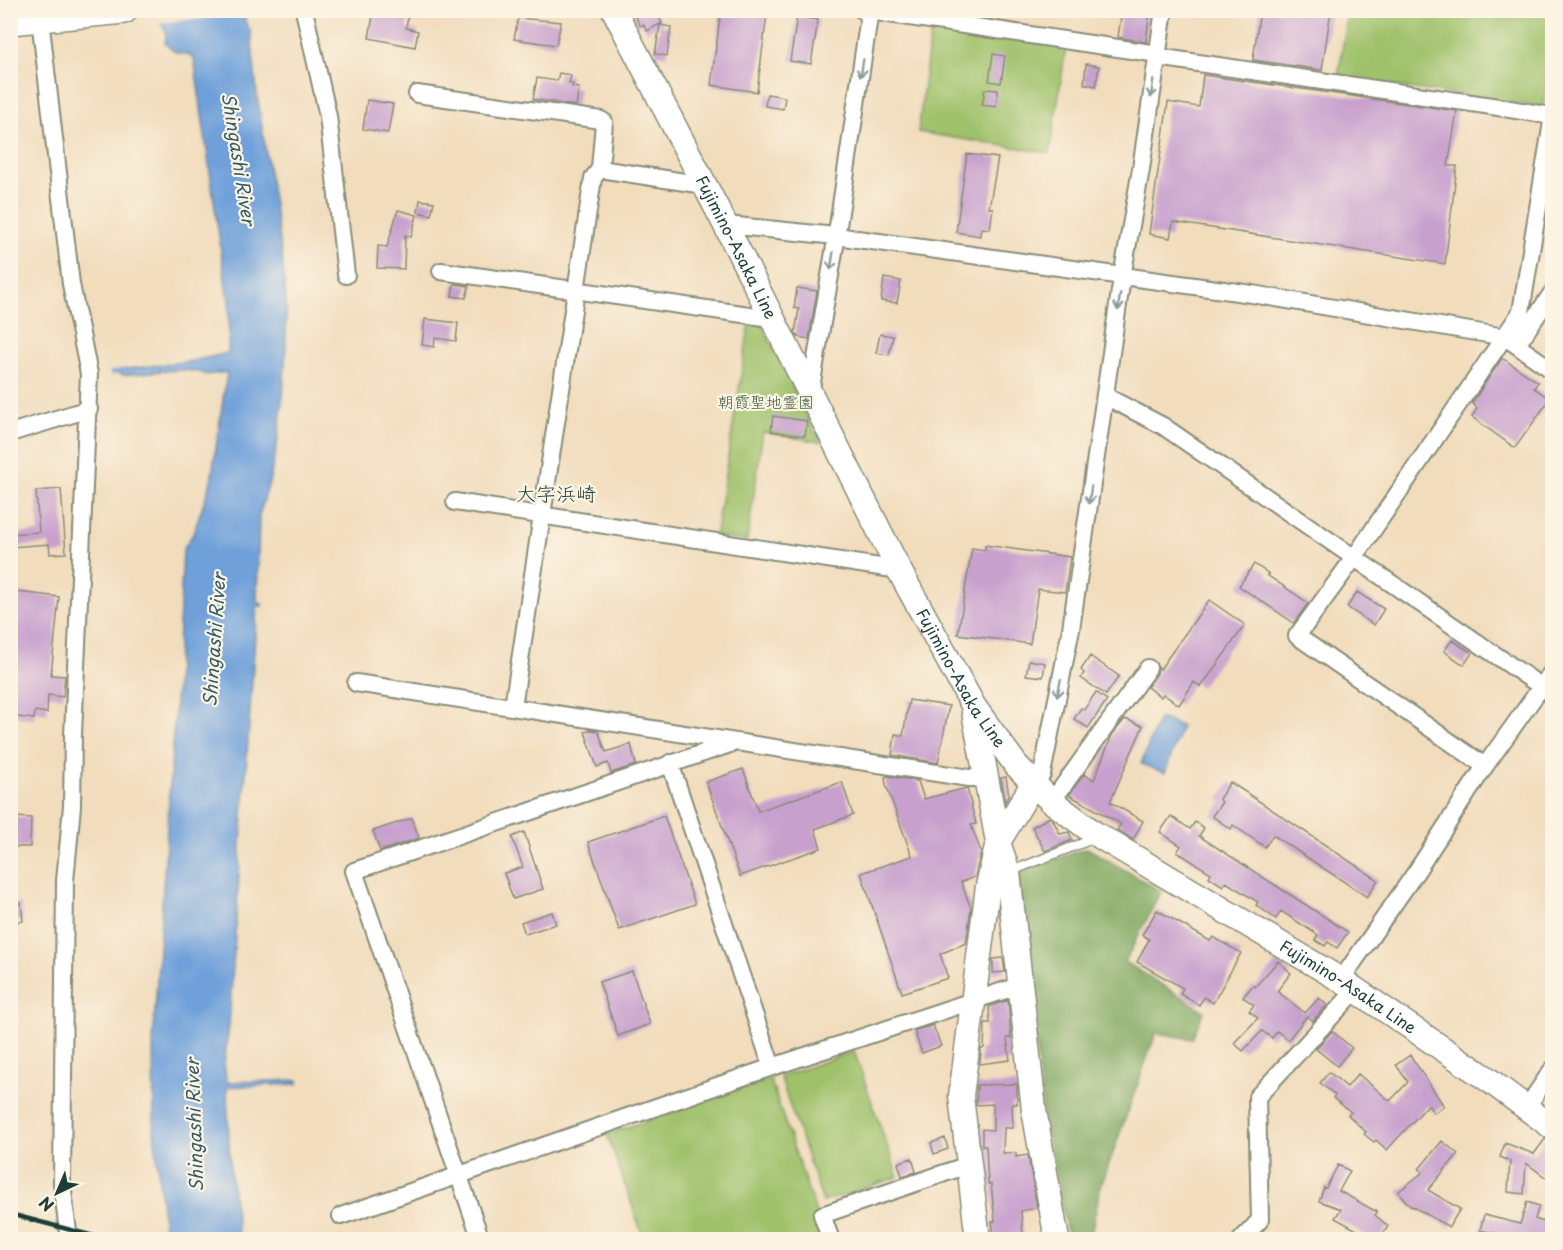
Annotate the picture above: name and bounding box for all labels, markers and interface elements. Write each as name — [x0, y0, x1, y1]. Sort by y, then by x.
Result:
one-way arrow — [856, 58, 867, 78]
one-way arrow — [1147, 79, 1158, 99]
water label: Shingashi River — [216, 91, 264, 230]
street label: Fujimino-Asaka Line — [691, 171, 784, 323]
one-way arrow — [827, 251, 838, 270]
one-way arrow — [1113, 292, 1124, 312]
park label: 朝霞聖地霊園 — [718, 389, 814, 413]
district label: 大字浜崎 — [516, 478, 596, 508]
one-way arrow — [1085, 485, 1096, 505]
water label: Shingashi River — [195, 570, 232, 707]
street label: Fujimino-Asaka Line — [911, 604, 1012, 752]
one-way arrow — [1053, 678, 1064, 697]
street label: Fujimino-Asaka Line — [1276, 933, 1422, 1039]
water label: Shingashi River — [178, 1055, 209, 1192]
north arrow — [27, 1163, 87, 1223]
text: N — [33, 1191, 59, 1218]

